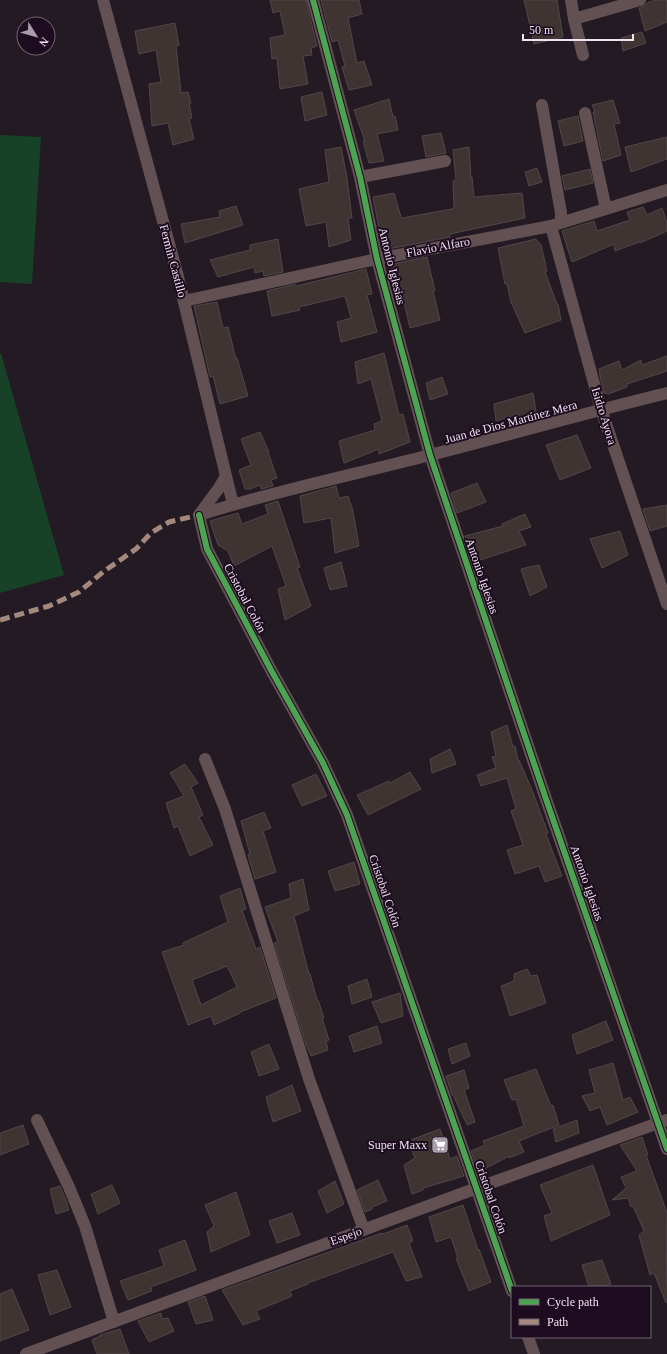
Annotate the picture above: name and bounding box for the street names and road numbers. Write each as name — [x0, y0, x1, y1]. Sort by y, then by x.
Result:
street label: Fermin Castillo — [157, 223, 189, 299]
street label: Antonio Iglesias — [376, 226, 408, 306]
street label: Flavio Alfaro — [405, 234, 471, 260]
street label: Isidro Ayora — [589, 386, 620, 447]
street label: Juan de Dios Martínez Mera — [443, 397, 579, 446]
street label: Antonio Iglesias — [463, 536, 502, 616]
street label: Cristobal Colón — [221, 561, 269, 635]
street label: Antonio Iglesias — [568, 843, 607, 923]
street label: Cristobal Colón — [366, 853, 404, 929]
street label: Cristobal Colón — [472, 1159, 510, 1235]
street label: Espejo — [328, 1224, 364, 1248]

